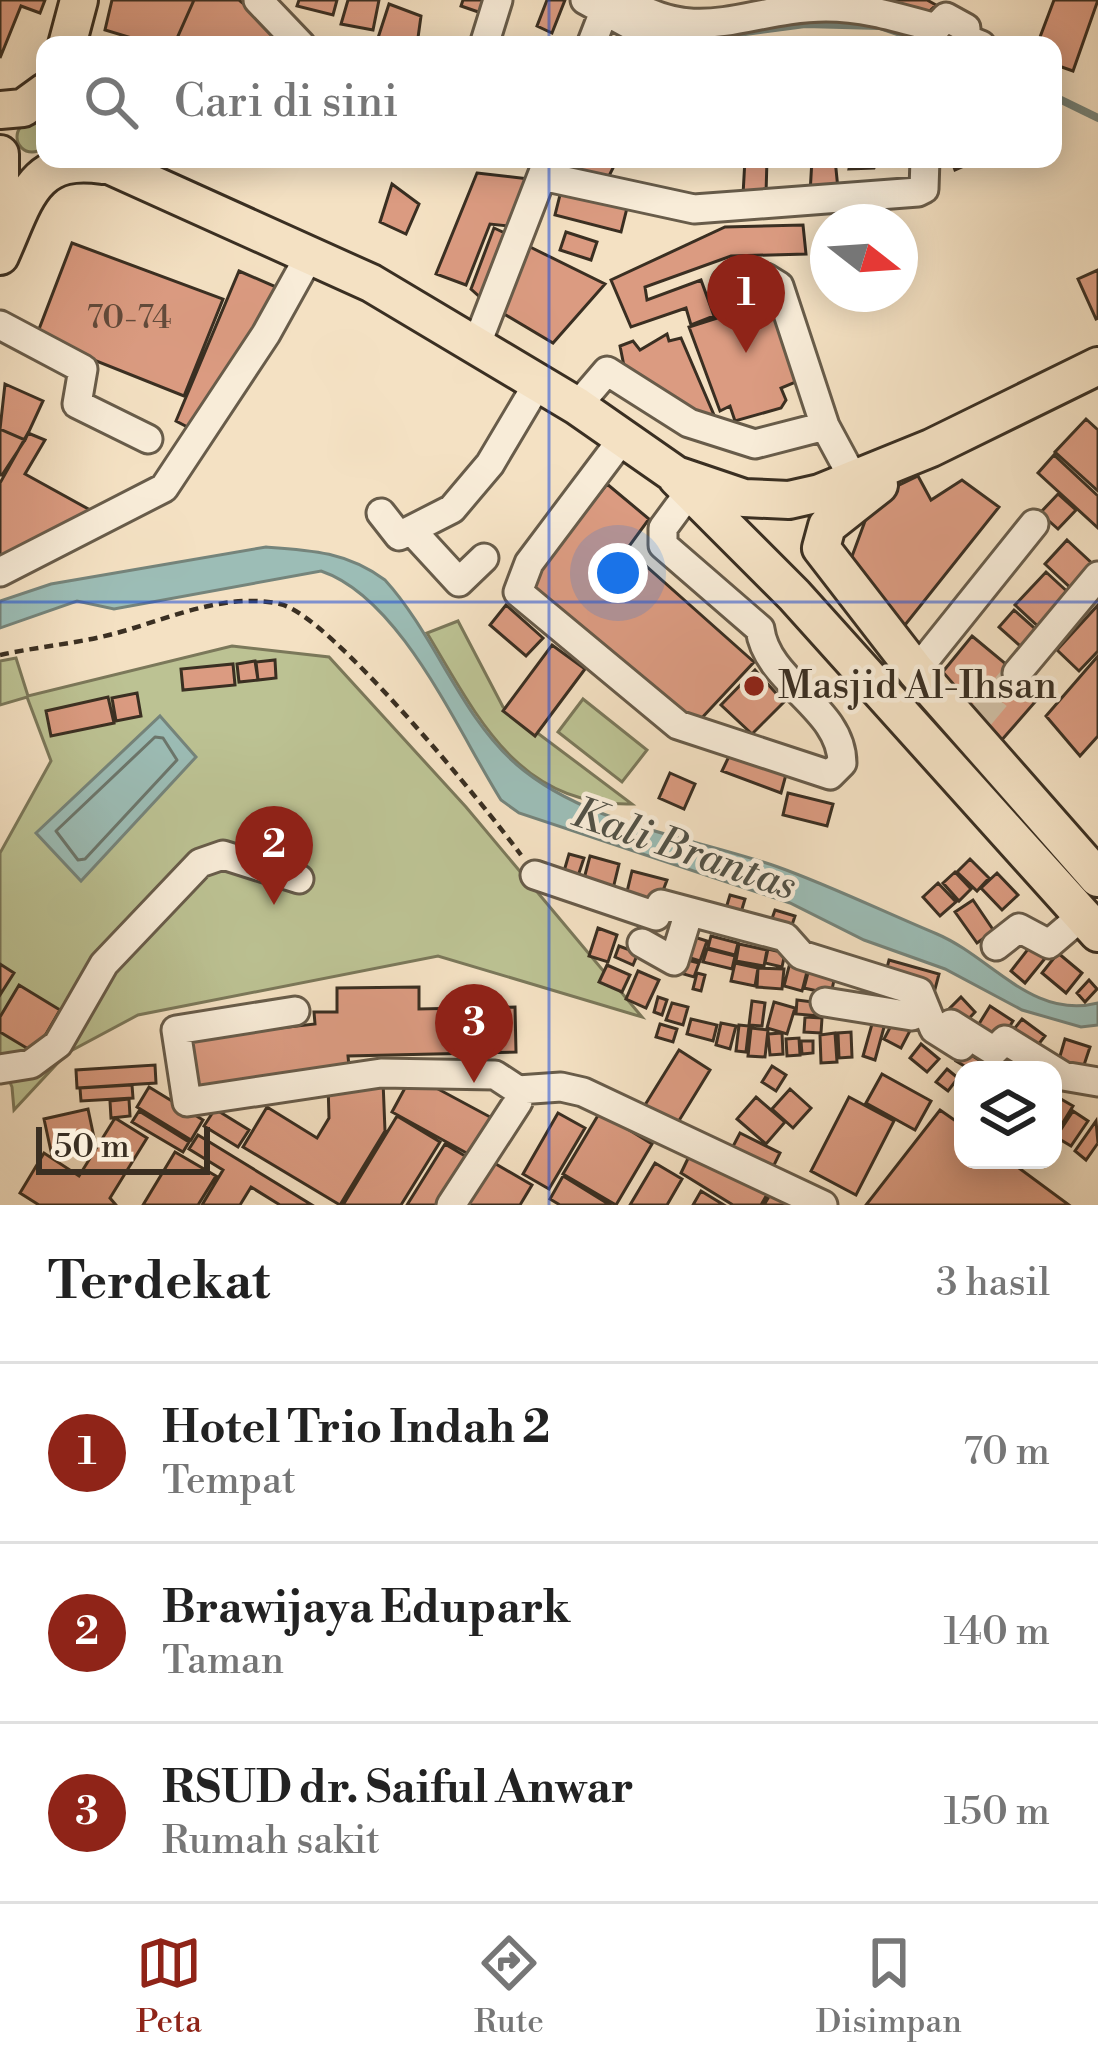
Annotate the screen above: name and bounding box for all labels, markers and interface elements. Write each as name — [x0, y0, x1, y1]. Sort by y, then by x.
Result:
search box — [36, 36, 1062, 168]
icon: search — [78, 69, 144, 135]
text: Cari di sini — [174, 74, 398, 131]
north arrow — [810, 204, 918, 312]
pin: 1 — [707, 254, 785, 353]
house number: 70-74 — [86, 298, 172, 339]
your location — [588, 543, 648, 603]
place label: Masjid Al-Ihsan — [778, 662, 1057, 711]
marker: Masjid Al-Ihsan — [741, 673, 767, 699]
water label: Kali Brantas — [565, 787, 803, 913]
pin: 2 — [235, 806, 313, 905]
pin: 3 — [435, 984, 513, 1083]
map controls — [954, 1061, 1062, 1169]
button: layers — [954, 1061, 1062, 1169]
scale bar — [36, 1121, 210, 1174]
text: 50 m — [54, 1127, 130, 1168]
text: Terdekat — [48, 1251, 270, 1315]
text: 3 hasil — [936, 1259, 1050, 1308]
text: Hotel Trio Indah 2 — [162, 1400, 550, 1457]
text: 1 — [78, 1428, 96, 1477]
text: 70 m — [963, 1428, 1050, 1477]
text: Tempat — [162, 1457, 296, 1506]
text: Brawijaya Edupark — [162, 1580, 570, 1637]
text: 2 — [75, 1608, 99, 1657]
text: 140 m — [943, 1608, 1050, 1657]
text: Taman — [162, 1637, 284, 1686]
text: RSUD dr. Saiful Anwar — [162, 1760, 634, 1817]
text: 3 — [75, 1788, 99, 1837]
text: 150 m — [944, 1788, 1050, 1837]
text: Rumah sakit — [162, 1817, 380, 1866]
tab: Peta — [136, 1930, 202, 2043]
tab: Rute — [474, 1930, 544, 2043]
tab: Disimpan — [816, 1930, 962, 2043]

